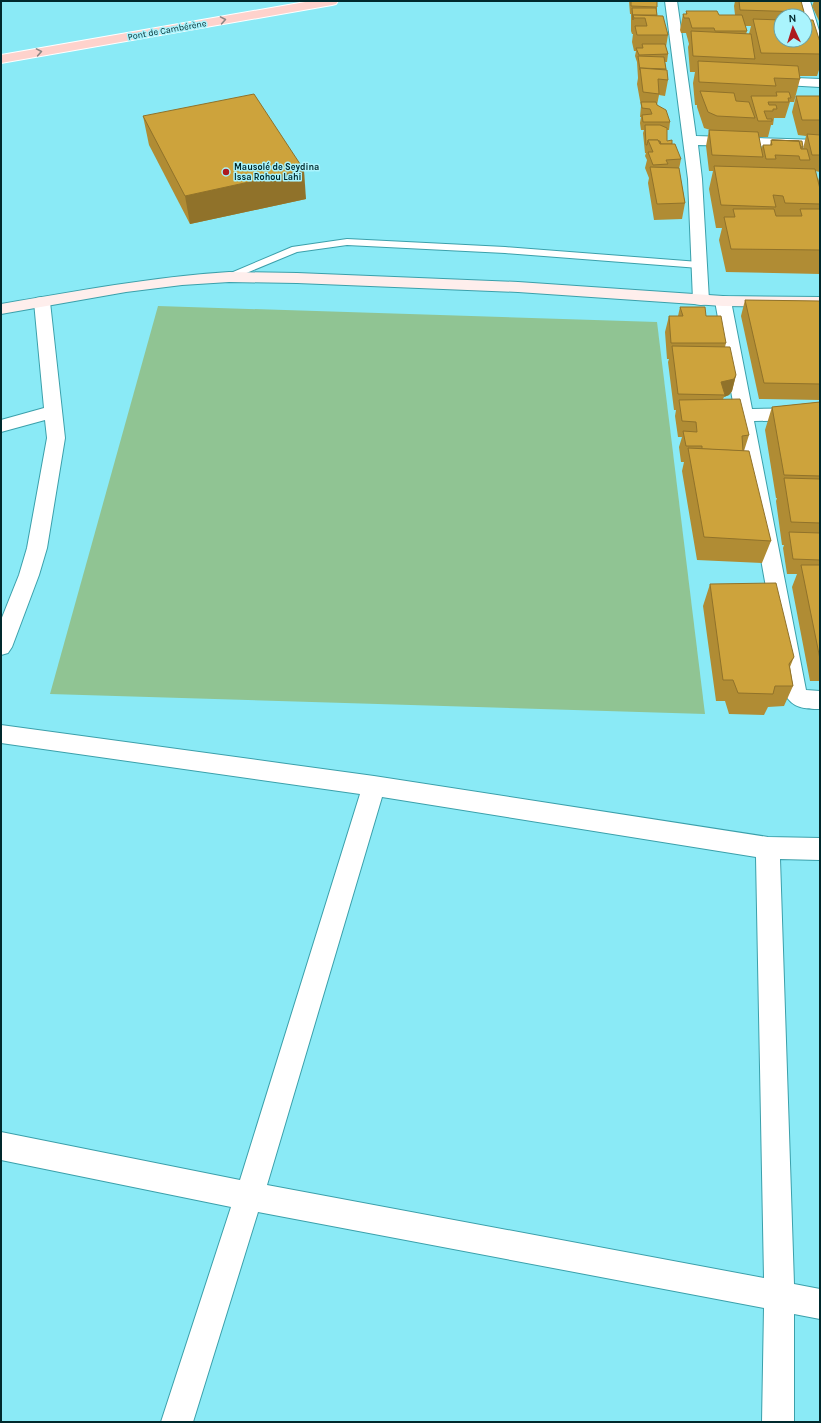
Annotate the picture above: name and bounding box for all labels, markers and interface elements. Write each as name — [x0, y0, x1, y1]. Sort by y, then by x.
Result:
north arrow — [773, 8, 813, 48]
text: N — [788, 12, 797, 25]
one-way arrow — [220, 16, 226, 25]
street label: Pont de Cambérène — [127, 18, 207, 42]
one-way arrow — [36, 49, 43, 57]
place label: Mausolé de Seydina Issa Rohou Lahi — [234, 162, 319, 182]
marker: Mausolé de Seydina Issa Rohou Lahi — [221, 167, 231, 177]

